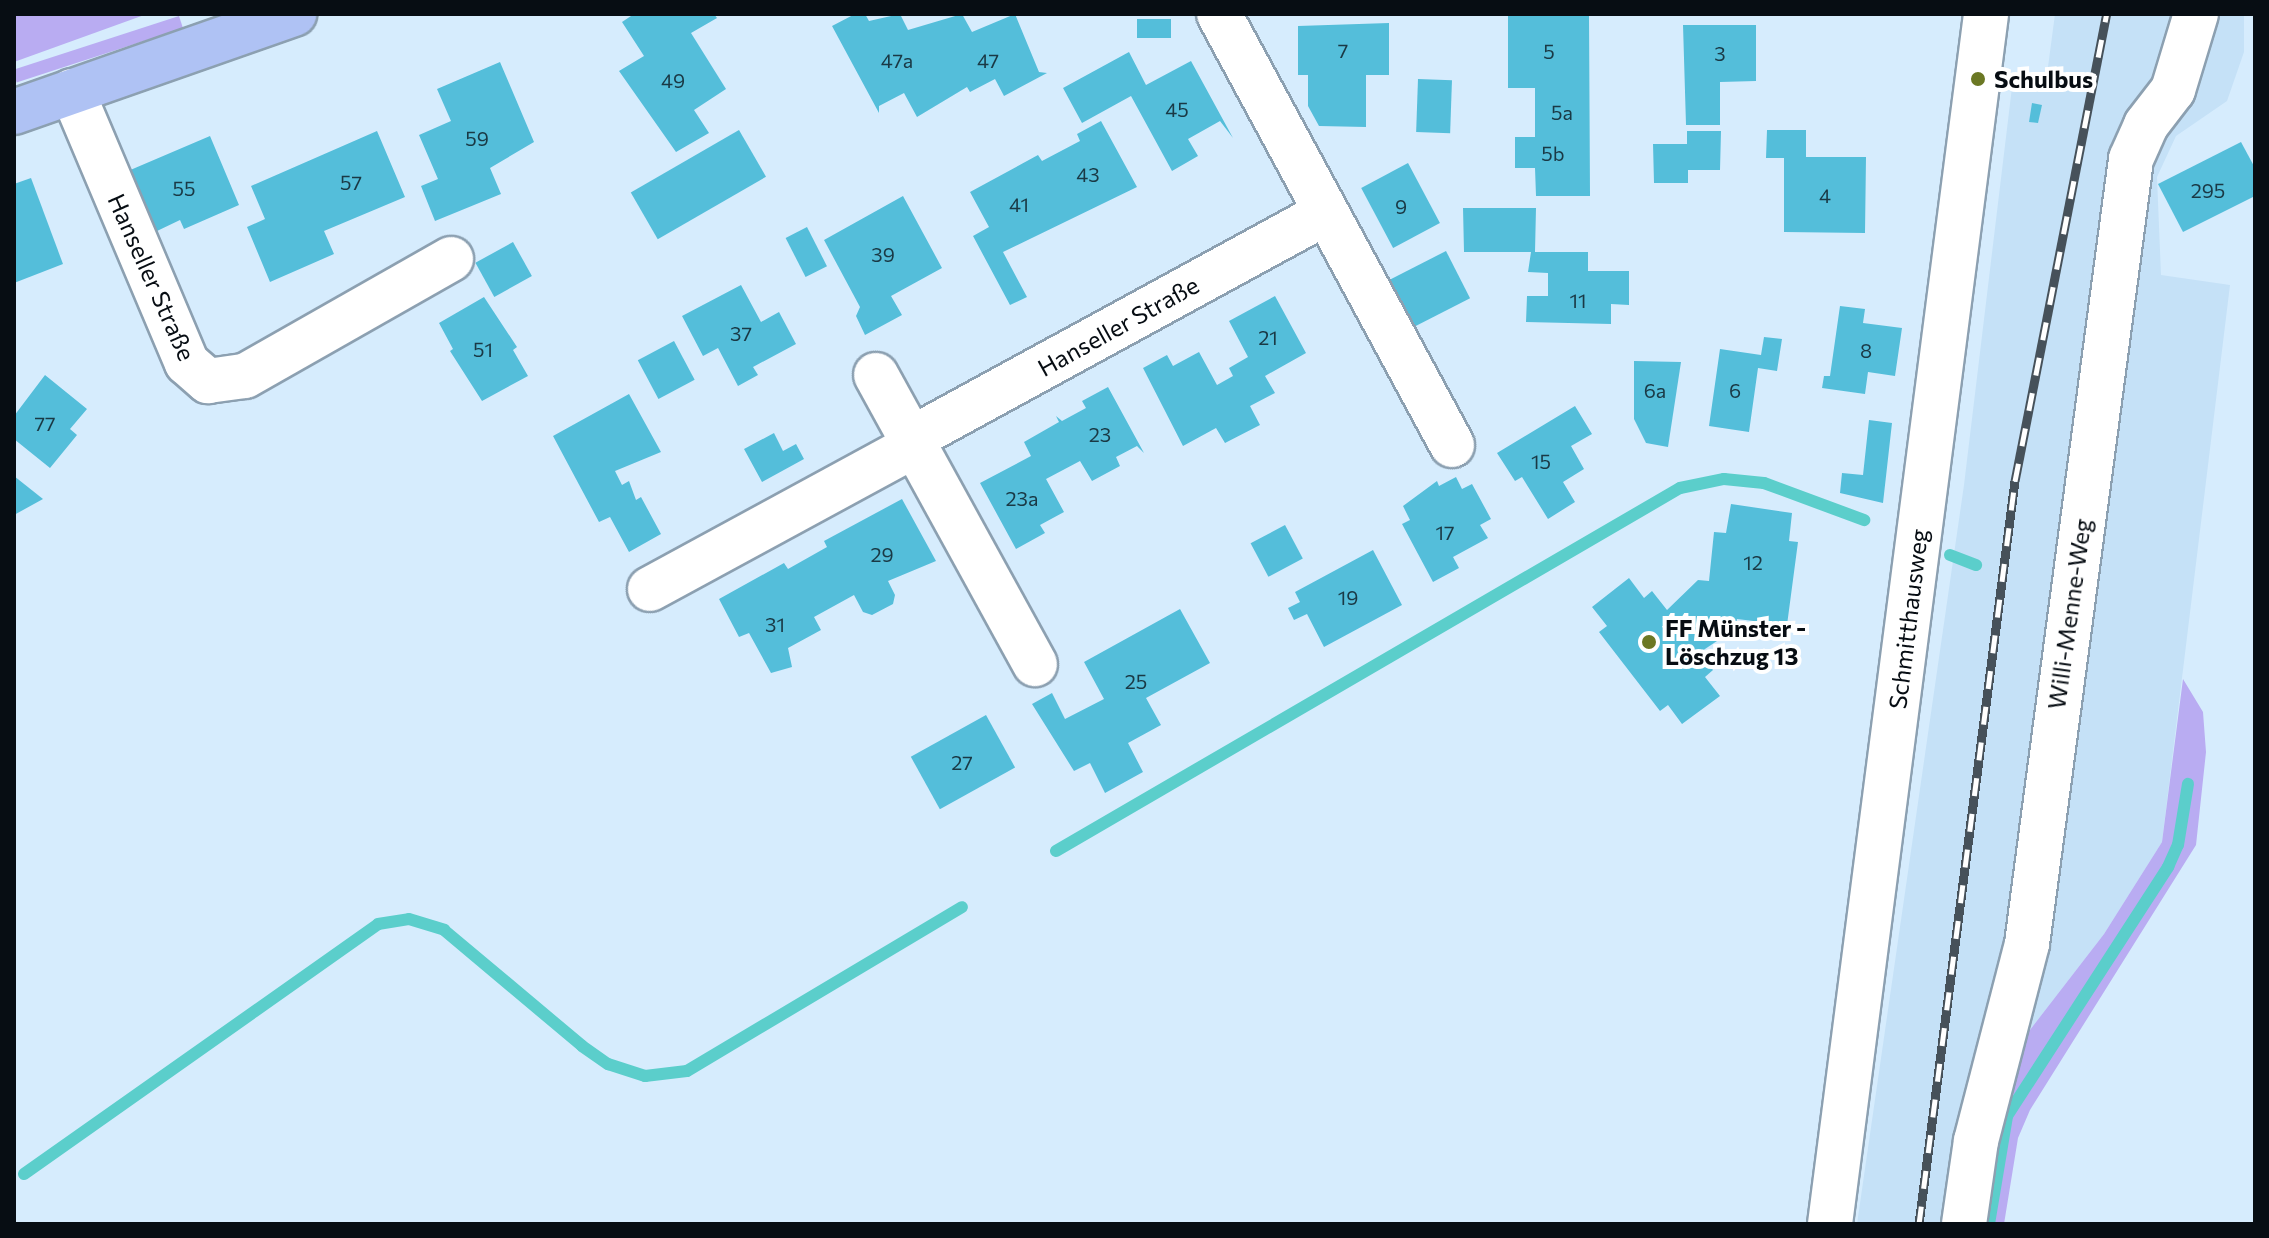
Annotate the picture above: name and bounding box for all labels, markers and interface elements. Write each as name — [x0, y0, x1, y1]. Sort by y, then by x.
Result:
house number: 7 — [1338, 38, 1348, 62]
house number: 5 — [1543, 39, 1555, 63]
house number: 3 — [1714, 41, 1726, 65]
house number: 47a — [881, 48, 913, 72]
house number: 47 — [977, 48, 999, 72]
place label: Schulbus — [1994, 65, 2093, 93]
house number: 49 — [661, 68, 685, 92]
marker: Schulbus — [1969, 70, 1987, 88]
house number: 45 — [1165, 97, 1189, 121]
house number: 5a — [1551, 100, 1573, 124]
house number: 59 — [465, 126, 489, 150]
house number: 5b — [1541, 141, 1565, 165]
house number: 43 — [1076, 162, 1100, 186]
house number: 57 — [340, 170, 362, 194]
house number: 55 — [173, 176, 195, 200]
house number: 295 — [2191, 178, 2225, 202]
house number: 4 — [1819, 183, 1831, 207]
street label: Hanseller Straße — [102, 189, 202, 365]
house number: 41 — [1009, 192, 1029, 216]
house number: 9 — [1395, 194, 1407, 218]
house number: 39 — [871, 242, 895, 266]
street label: Hanseller Straße — [1032, 270, 1204, 382]
house number: 11 — [1569, 288, 1587, 312]
house number: 37 — [730, 321, 752, 345]
house number: 21 — [1258, 325, 1278, 349]
house number: 51 — [473, 337, 493, 361]
house number: 8 — [1860, 338, 1872, 362]
house number: 6a — [1644, 378, 1666, 402]
house number: 6 — [1729, 378, 1741, 402]
house number: 77 — [34, 411, 56, 435]
house number: 23 — [1089, 422, 1111, 446]
house number: 15 — [1531, 449, 1551, 473]
house number: 23a — [1006, 486, 1038, 510]
street label: Willi-Menne-Weg — [2041, 517, 2097, 711]
house number: 17 — [1435, 520, 1455, 544]
street label: Schmitthausweg — [1883, 527, 1933, 711]
house number: 29 — [870, 542, 894, 566]
house number: 12 — [1743, 550, 1763, 574]
house number: 19 — [1338, 585, 1358, 609]
house number: 31 — [765, 612, 785, 636]
place label: FF Münster - Löschzug 13 — [1665, 614, 1806, 670]
marker: FF Münster - Löschzug 13 — [1640, 633, 1658, 651]
house number: 25 — [1125, 669, 1147, 693]
house number: 27 — [951, 750, 973, 774]

